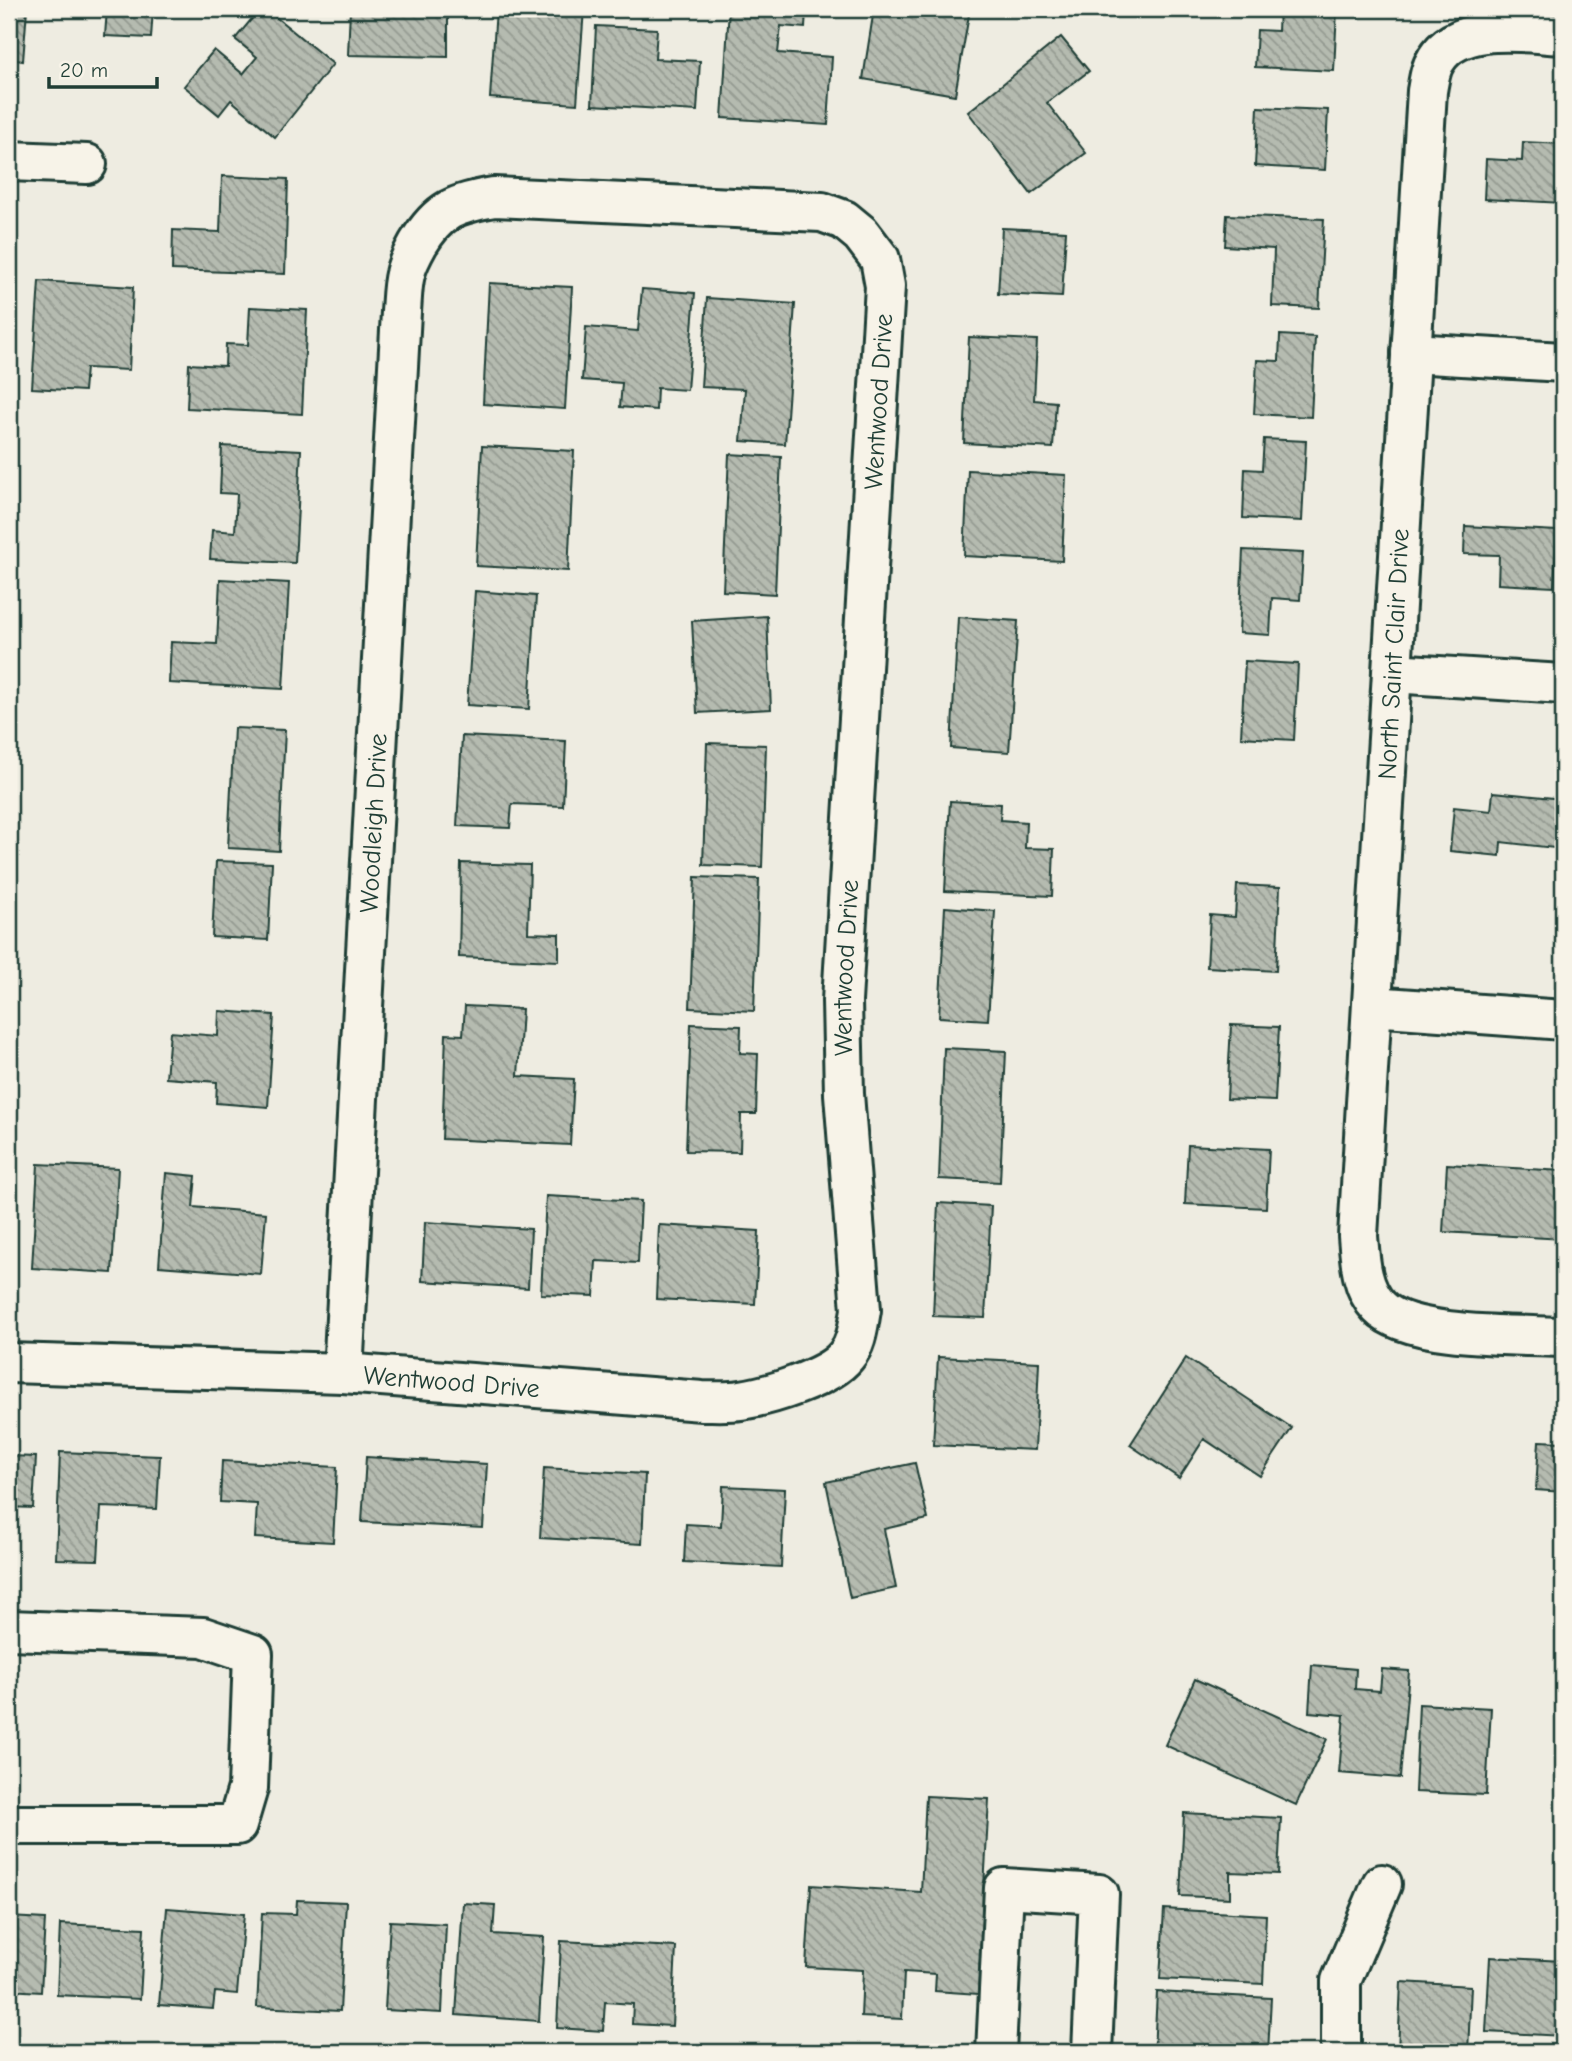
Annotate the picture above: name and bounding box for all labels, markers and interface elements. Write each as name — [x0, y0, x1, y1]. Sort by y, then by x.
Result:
scale bar — [49, 46, 158, 90]
text: 20 m — [60, 58, 108, 82]
street label: Wentwood Drive — [859, 313, 899, 491]
street label: North Saint Clair Drive — [1372, 528, 1416, 780]
street label: Woodleigh Drive — [354, 733, 394, 914]
street label: Wentwood Drive — [828, 879, 865, 1056]
street label: Wentwood Drive — [362, 1361, 541, 1404]

